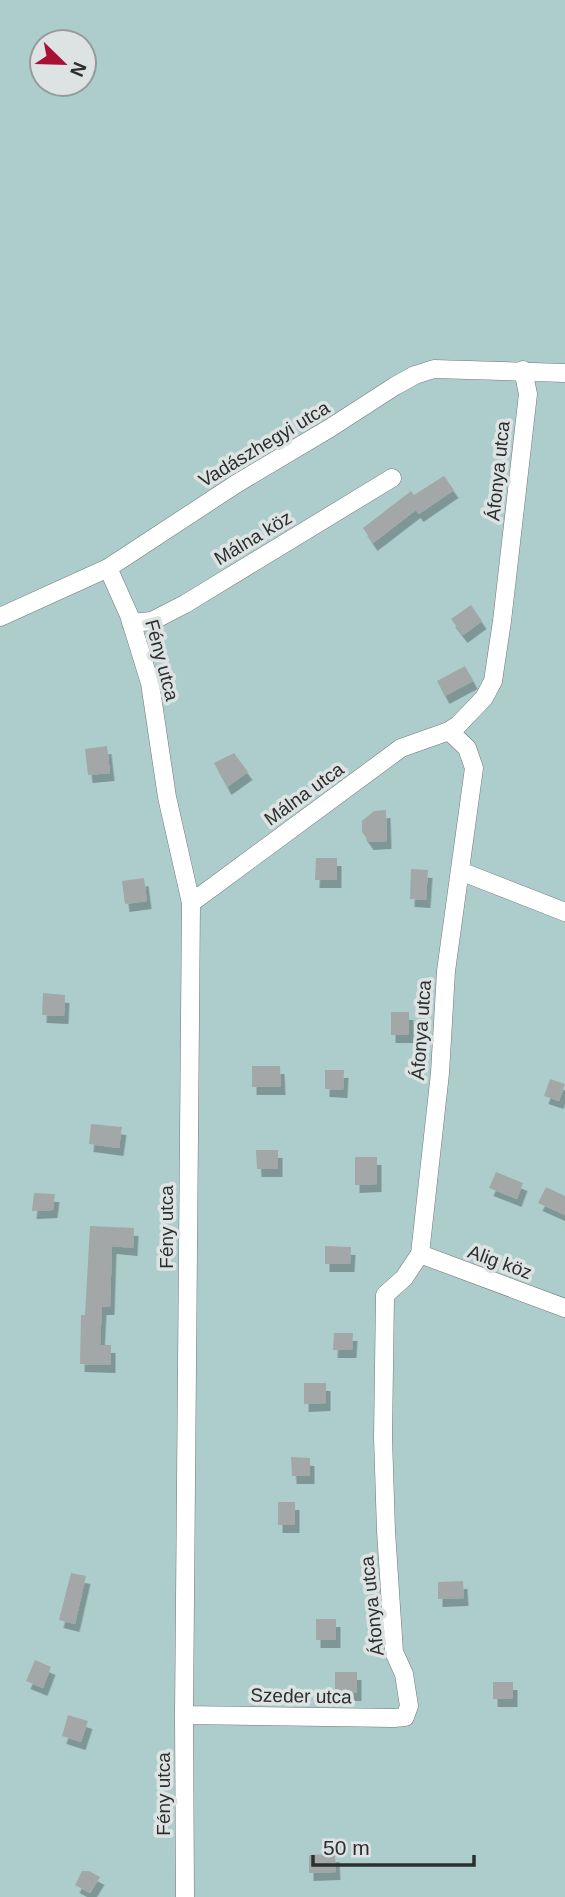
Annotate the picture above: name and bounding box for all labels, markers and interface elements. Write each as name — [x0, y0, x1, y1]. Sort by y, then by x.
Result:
north arrow — [28, 28, 98, 98]
text: N — [66, 59, 91, 80]
street label: Vadászhegyi utca — [195, 397, 333, 491]
street label: Áfonya utca — [482, 420, 514, 522]
street label: Málna köz — [210, 507, 296, 569]
street label: Fény utca — [141, 617, 183, 703]
street label: Málna utca — [260, 758, 348, 830]
street label: Áfonya utca — [407, 979, 435, 1081]
street label: Fény utca — [156, 1185, 177, 1269]
street label: Alig köz — [465, 1241, 535, 1283]
street label: Áfonya utca — [356, 1555, 388, 1657]
street label: Szeder utca — [250, 1685, 352, 1707]
street label: Fény utca — [153, 1752, 174, 1836]
scale bar — [313, 1824, 474, 1868]
text: 50 m — [323, 1836, 370, 1859]

